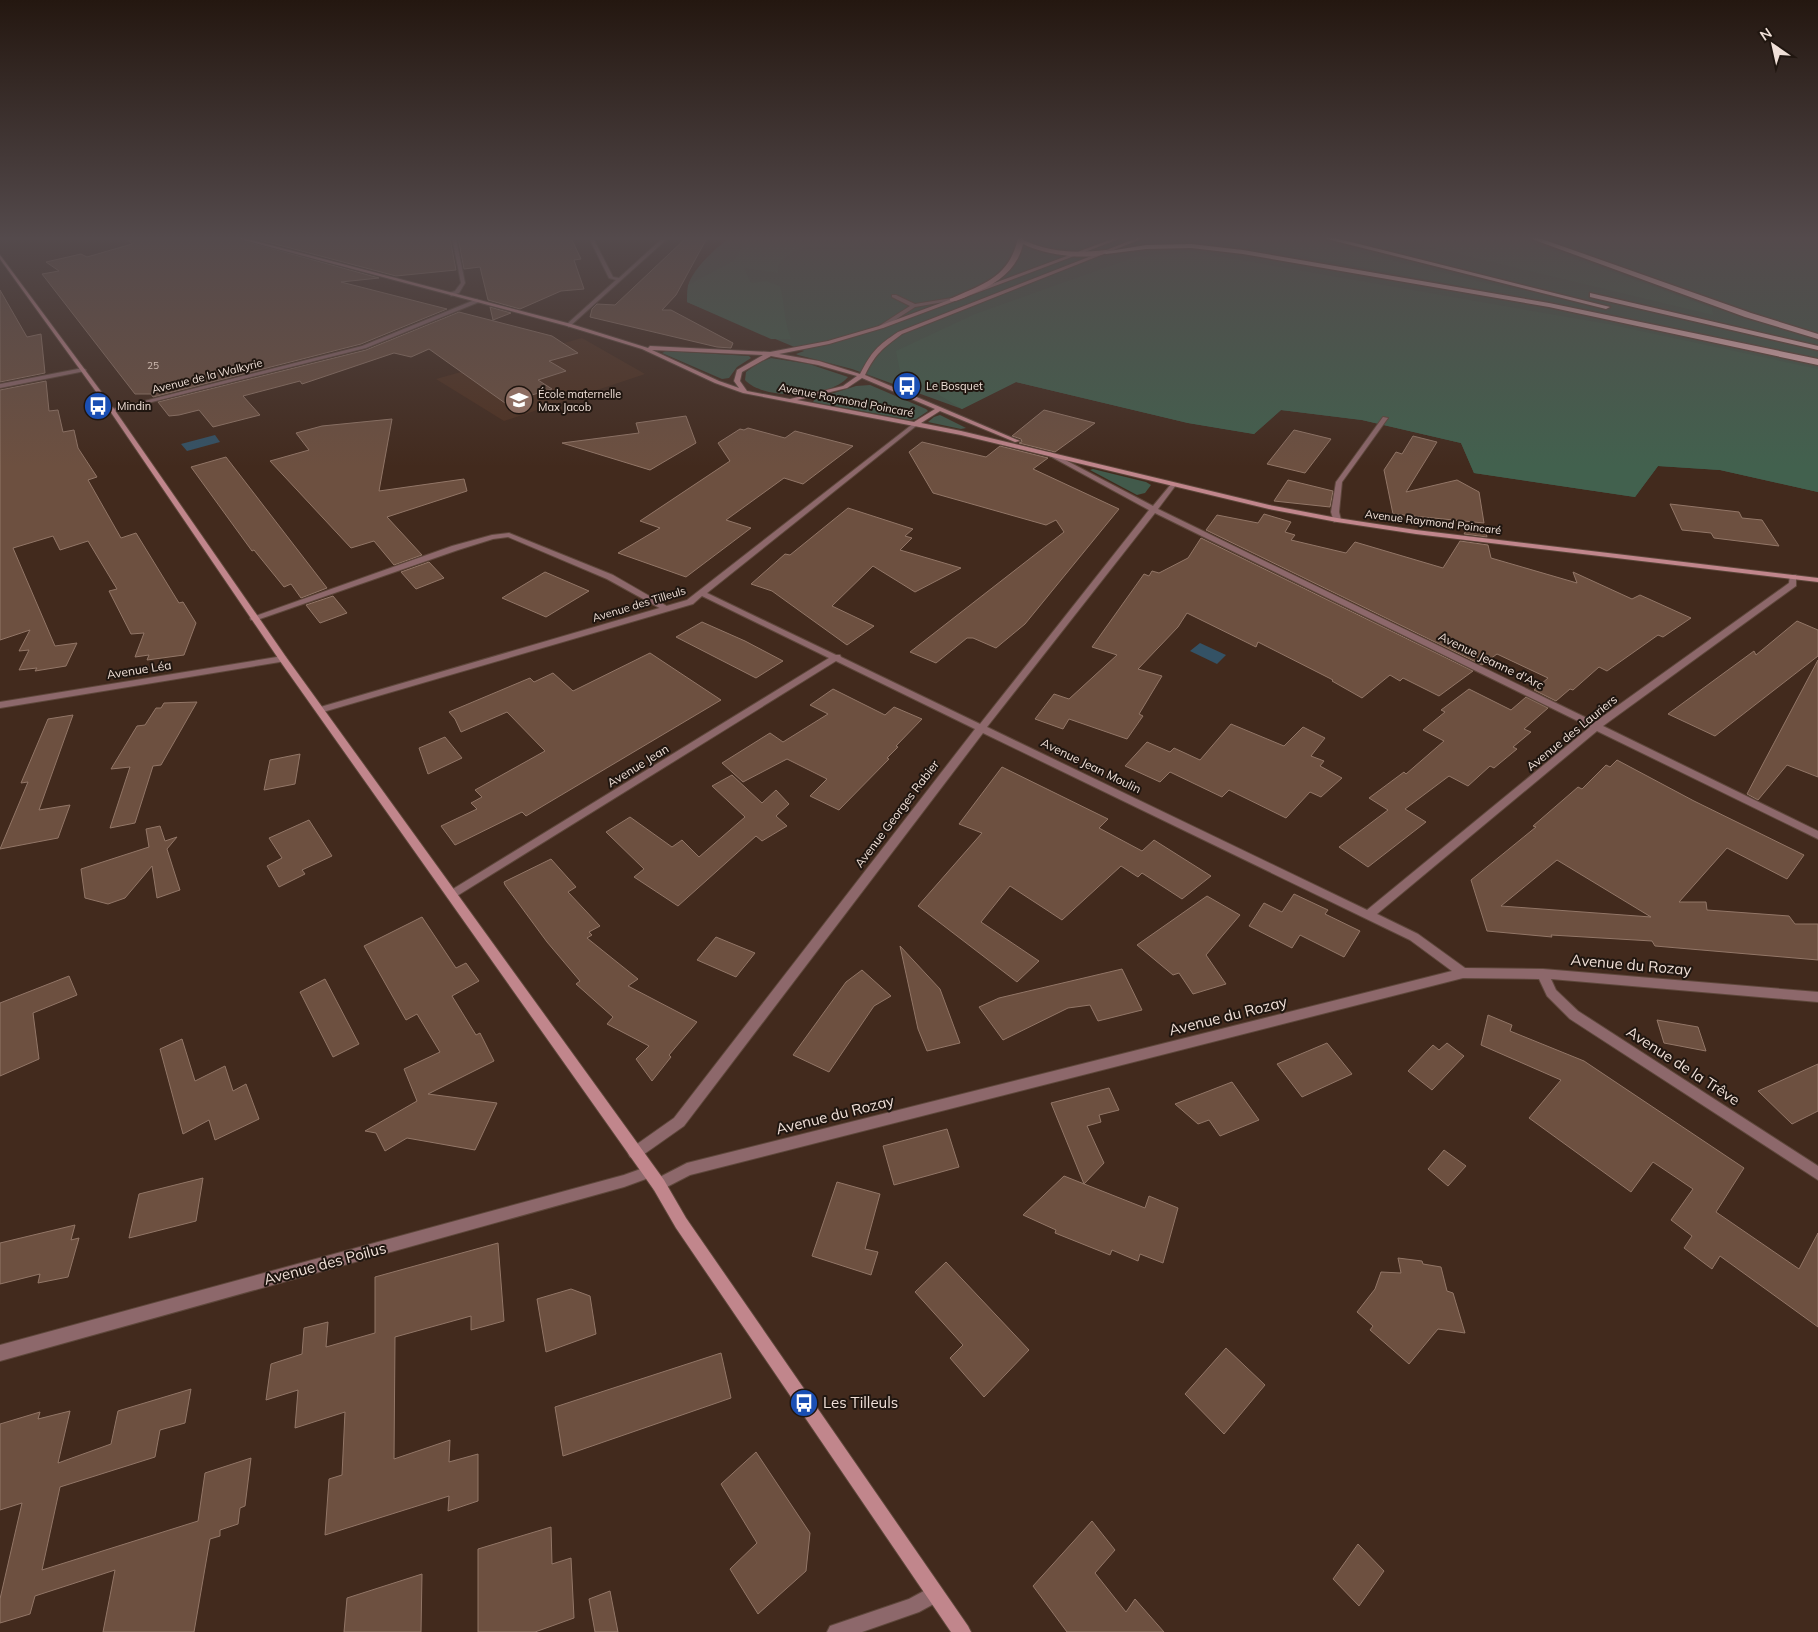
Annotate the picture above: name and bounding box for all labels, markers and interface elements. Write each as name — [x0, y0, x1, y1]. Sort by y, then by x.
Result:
north arrow — [1748, 20, 1798, 70]
text: N — [1756, 24, 1775, 45]
street label: Avenue de la Walkyrie — [150, 355, 264, 397]
house number: 25 — [147, 359, 159, 372]
bus stop icon: Le Bosquet — [892, 371, 922, 401]
place label: Le Bosquet — [926, 379, 983, 393]
street label: Avenue Raymond Poincaré — [777, 380, 915, 420]
school or university icon: École maternelle Max Jacob — [504, 385, 534, 415]
place label: École maternelle Max Jacob — [538, 387, 621, 414]
bus stop icon: Mindin — [83, 391, 113, 421]
place label: Mindin — [117, 399, 151, 413]
street label: Avenue Raymond Poincaré — [1364, 507, 1502, 537]
street label: Avenue des Tilleuls — [591, 583, 687, 625]
street label: Avenue Jeanne d'Arc — [1436, 629, 1546, 693]
street label: Avenue Léa — [106, 657, 172, 682]
street label: Avenue des Lauriers — [1523, 691, 1620, 774]
street label: Avenue Jean Moulin — [1039, 735, 1144, 796]
street label: Avenue Jean — [604, 741, 671, 790]
street label: Avenue Georges Rabier — [851, 757, 942, 870]
street label: Avenue du Rozay — [1570, 950, 1692, 979]
street label: Avenue du Rozay — [1167, 992, 1289, 1039]
street label: Avenue de la Trêve — [1623, 1022, 1743, 1109]
street label: Avenue du Rozay — [774, 1091, 896, 1138]
street label: Avenue des Poilus — [262, 1238, 388, 1289]
bus stop icon: Les Tilleuls — [789, 1388, 819, 1418]
place label: Les Tilleuls — [823, 1393, 898, 1412]

